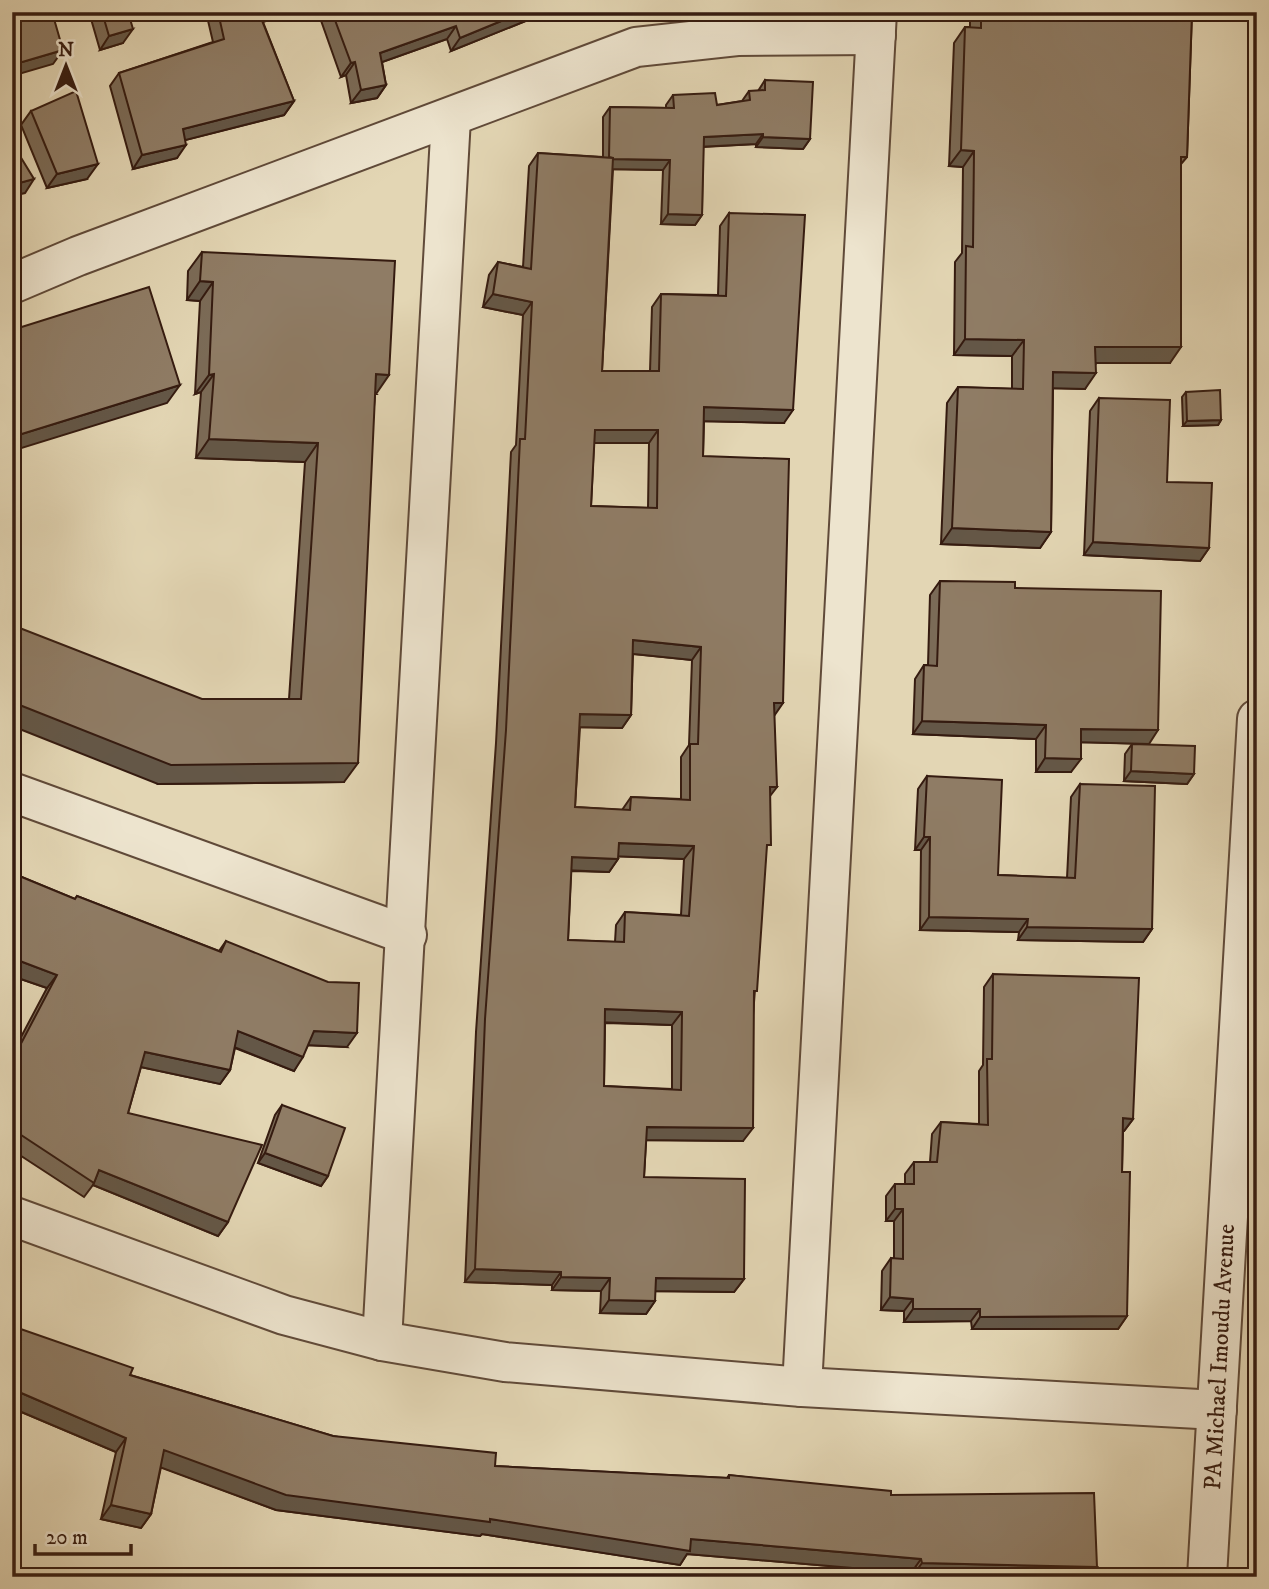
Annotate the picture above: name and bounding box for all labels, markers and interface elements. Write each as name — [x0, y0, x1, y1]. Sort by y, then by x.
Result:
north arrow — [32, 32, 102, 102]
text: N — [58, 39, 74, 62]
street label: PA Michael Imoudu Avenue — [1198, 1223, 1242, 1491]
scale bar — [35, 1512, 131, 1556]
text: 20 m — [46, 1525, 88, 1551]

